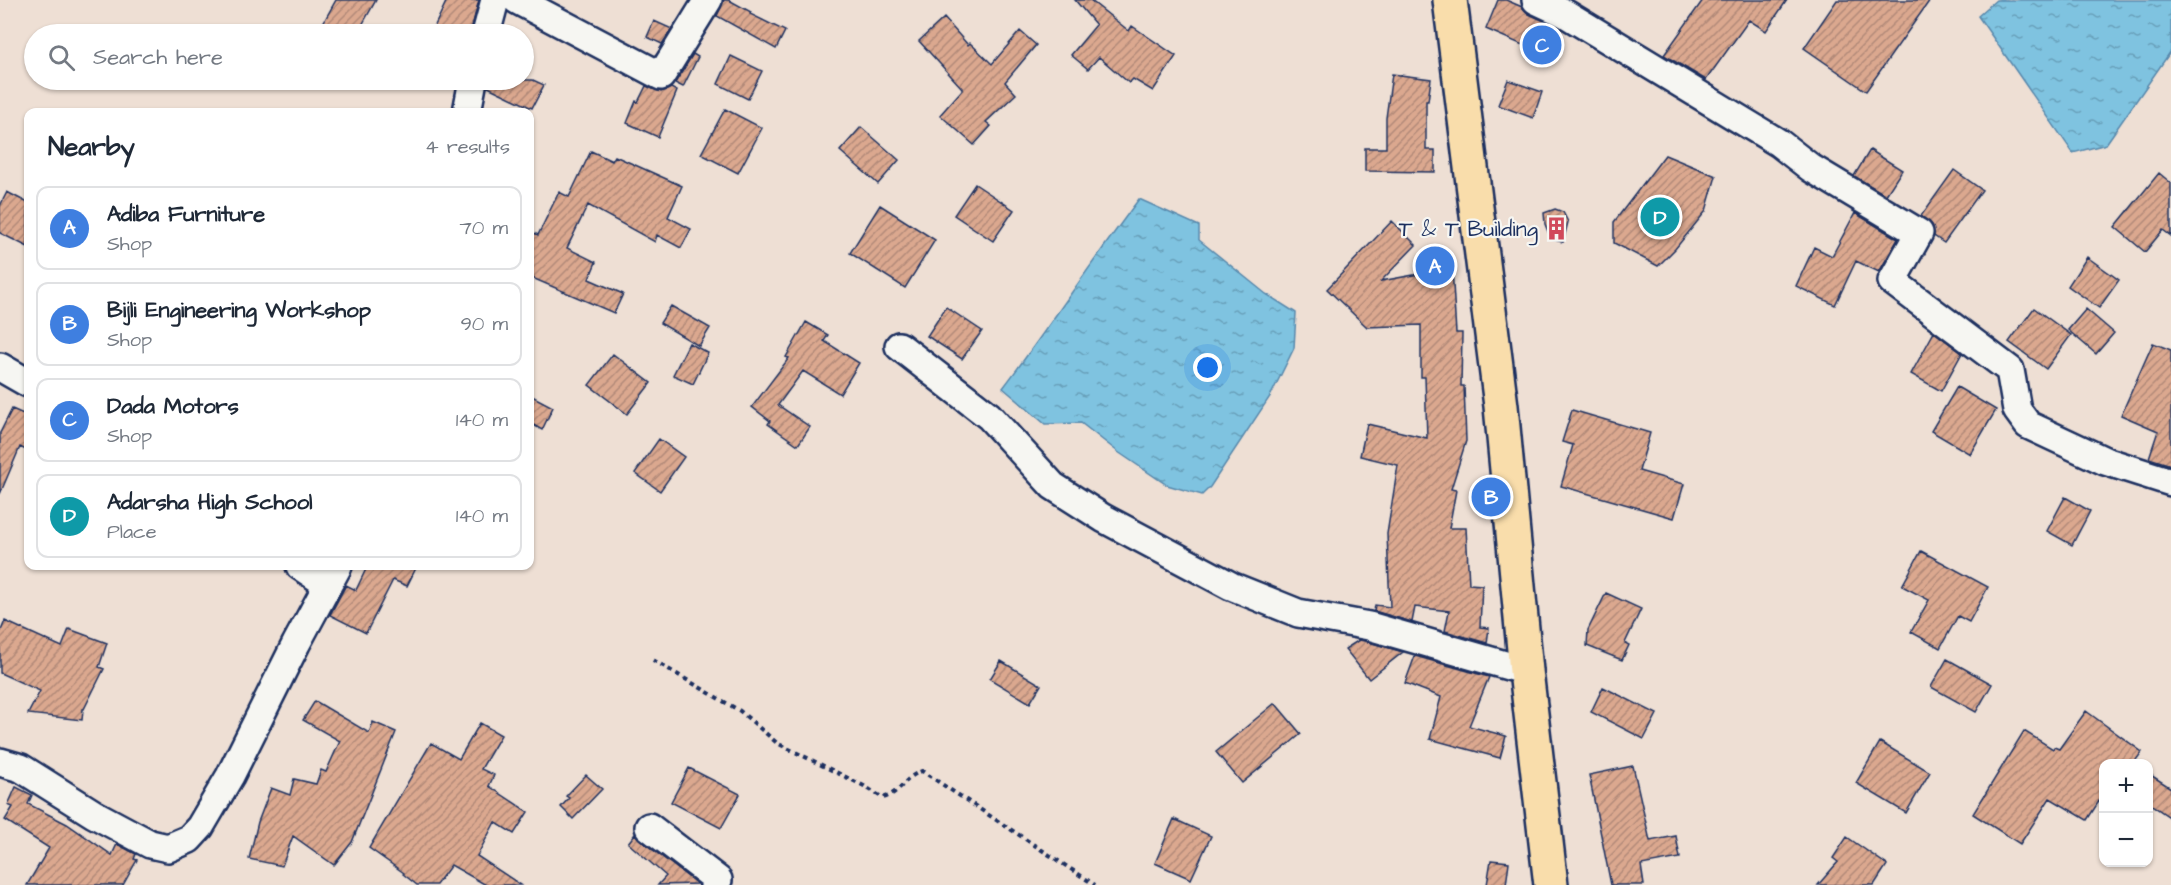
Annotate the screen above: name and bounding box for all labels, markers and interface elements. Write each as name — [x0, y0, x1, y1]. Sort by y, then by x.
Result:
pin: C — [1522, 22, 1562, 68]
search box — [24, 24, 534, 90]
icon: search — [45, 41, 78, 74]
text: Search here — [93, 42, 223, 73]
text: Nearby — [48, 129, 135, 165]
text: 4 results — [425, 133, 510, 161]
pin: D — [1640, 194, 1680, 240]
text: Adiba Furniture — [107, 199, 265, 230]
text: A — [63, 214, 76, 242]
text: 70 m — [460, 214, 508, 242]
place label: T & T Building — [1399, 214, 1538, 246]
building icon: T & T Building — [1543, 215, 1569, 241]
text: Shop — [107, 230, 152, 258]
pin: A — [1416, 244, 1454, 288]
text: Bijli Engineering Workshop — [107, 295, 371, 326]
text: B — [62, 310, 77, 338]
text: 90 m — [460, 310, 508, 338]
text: Shop — [107, 326, 152, 354]
your location — [1193, 353, 1222, 382]
text: Dada Motors — [107, 391, 239, 422]
text: C — [62, 406, 77, 434]
text: 140 m — [456, 406, 508, 434]
text: Shop — [107, 422, 152, 450]
pin: B — [1472, 474, 1510, 520]
text: Adarsha High School — [107, 487, 313, 518]
text: D — [63, 502, 76, 530]
text: 140 m — [456, 502, 508, 530]
text: Place — [107, 518, 157, 546]
map controls — [2099, 759, 2153, 867]
button: + — [2099, 759, 2153, 813]
button: − — [2099, 813, 2153, 867]

